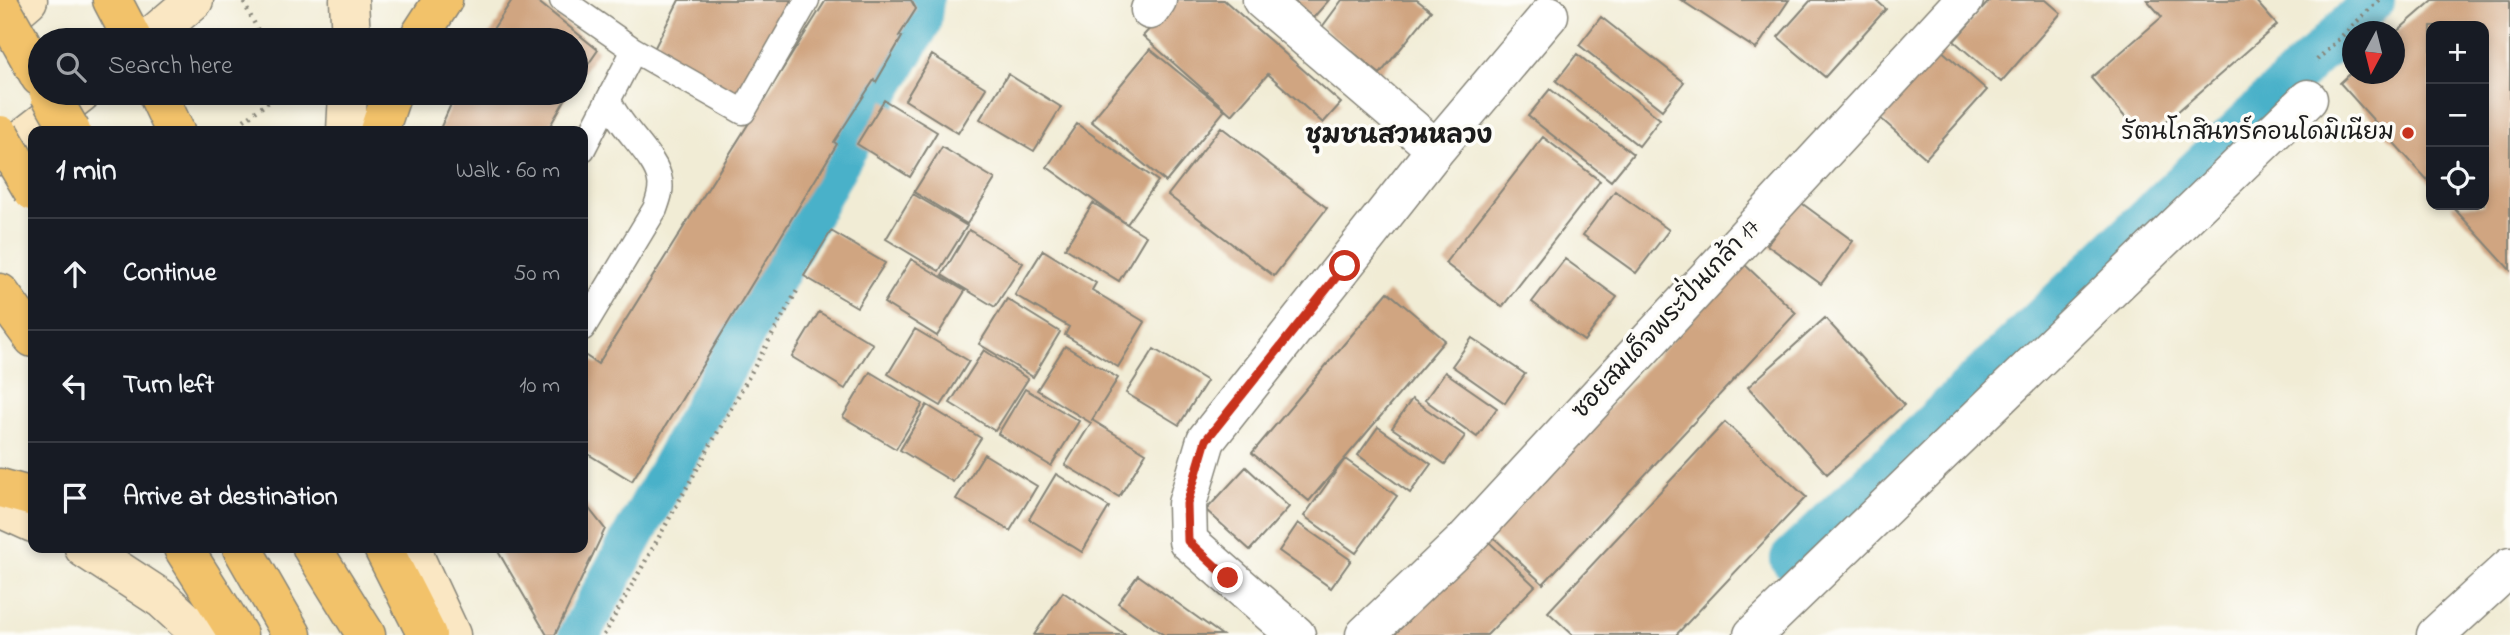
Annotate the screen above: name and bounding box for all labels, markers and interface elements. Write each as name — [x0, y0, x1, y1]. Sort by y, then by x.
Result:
north arrow — [2342, 21, 2405, 84]
map controls — [2426, 21, 2489, 210]
button: + — [2426, 21, 2489, 84]
search box — [28, 28, 588, 105]
icon: search — [52, 48, 90, 86]
text: Search here — [108, 48, 233, 86]
button: − — [2426, 84, 2489, 147]
place label: รัตนโกสินทร์คอนโดมิเนียม — [2121, 115, 2394, 151]
district label: ชุมชนสวนหลวง — [1305, 118, 1493, 156]
marker: รัตนโกสินทร์คอนโดมิเนียม — [2400, 125, 2416, 141]
button: locate — [2426, 147, 2489, 210]
text: 1 min — [56, 150, 117, 194]
text: Walk · 60 m — [456, 155, 560, 188]
street label: ซอยสมเด็จพระปิ่นเกล้า 17 — [1560, 208, 1769, 428]
route start — [1329, 250, 1360, 281]
icon: ahead — [56, 255, 94, 293]
text: Continue — [123, 255, 216, 293]
text: 50 m — [513, 258, 560, 291]
icon: left — [56, 367, 94, 405]
text: Turn left — [123, 367, 214, 405]
text: 10 m — [519, 370, 560, 403]
icon: arrive — [56, 479, 94, 517]
text: Arrive at destination — [123, 479, 338, 517]
route end — [1212, 562, 1243, 593]

